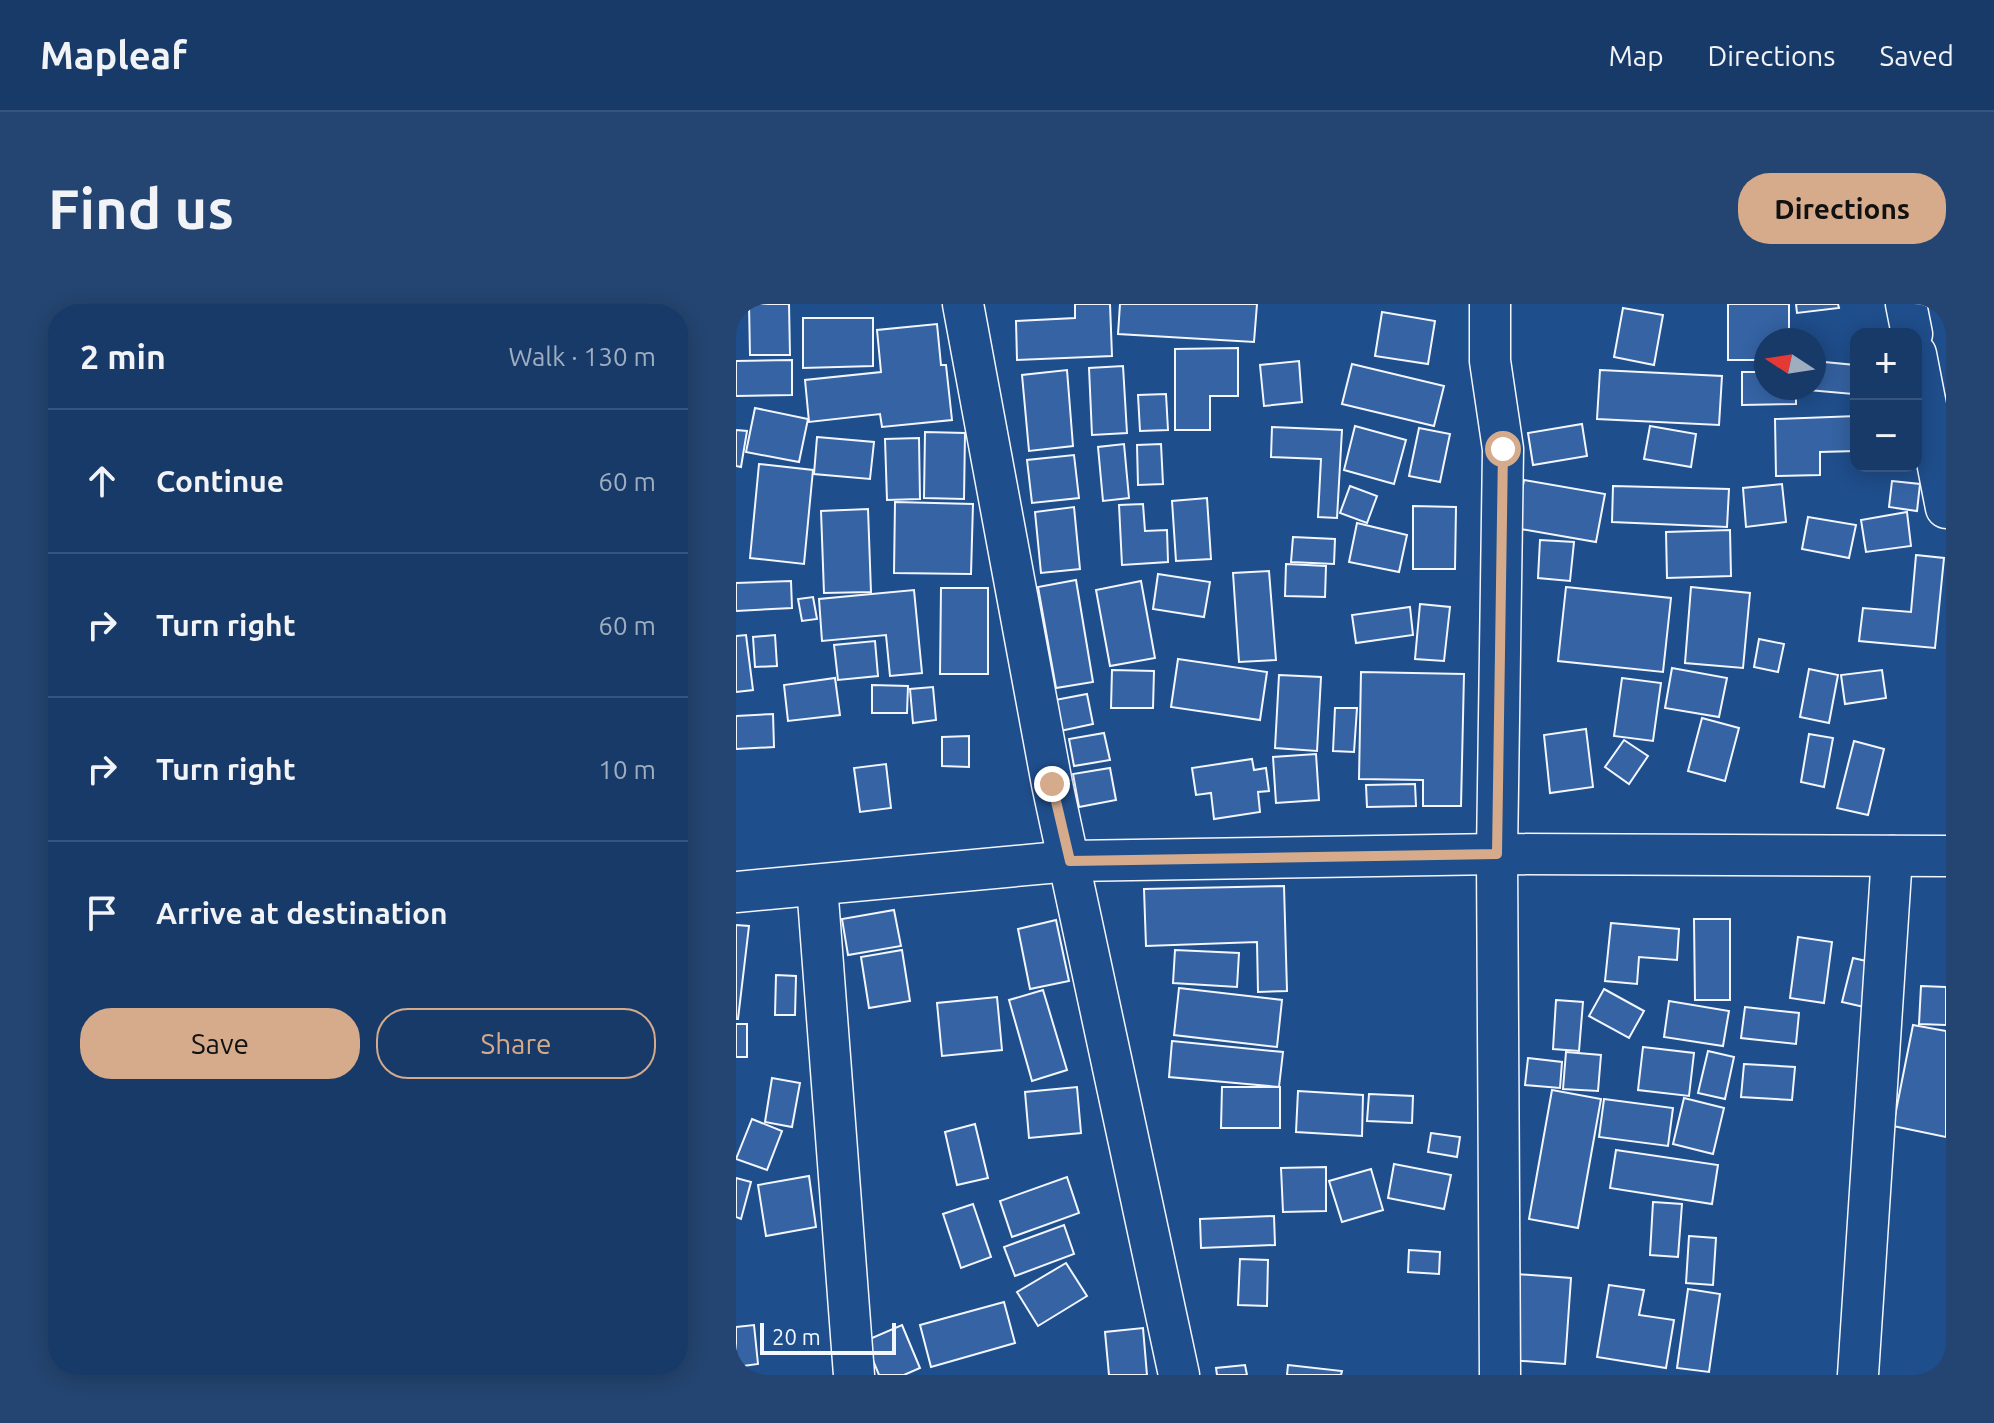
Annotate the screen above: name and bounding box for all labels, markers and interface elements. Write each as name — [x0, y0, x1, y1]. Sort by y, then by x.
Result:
text: Mapleaf — [40, 34, 187, 76]
text: Map — [1608, 40, 1664, 71]
text: Directions — [1708, 40, 1835, 71]
text: Saved — [1879, 40, 1954, 71]
button: Directions — [1738, 173, 1946, 244]
text: Find us — [48, 177, 234, 240]
north arrow — [1754, 328, 1826, 400]
map controls — [1850, 328, 1922, 472]
button: + — [1850, 328, 1922, 400]
text: 2 min — [80, 337, 166, 375]
text: Walk · 130 m — [508, 342, 656, 371]
button: − — [1850, 400, 1922, 472]
route start — [1485, 431, 1521, 467]
icon: ahead — [80, 459, 124, 503]
text: Continue — [156, 464, 284, 498]
text: 60 m — [598, 467, 656, 496]
icon: right — [80, 603, 124, 647]
text: Turn right — [156, 608, 296, 642]
text: 60 m — [598, 611, 656, 640]
icon: right — [80, 747, 124, 791]
text: Turn right — [156, 752, 296, 786]
text: 10 m — [598, 755, 656, 784]
route end — [1034, 766, 1070, 802]
icon: arrive — [80, 891, 124, 935]
text: Arrive at destination — [156, 896, 448, 930]
button: Save — [80, 1008, 360, 1079]
button: Share — [376, 1008, 656, 1079]
scale bar — [760, 1319, 896, 1355]
text: 20 m — [772, 1324, 821, 1349]

